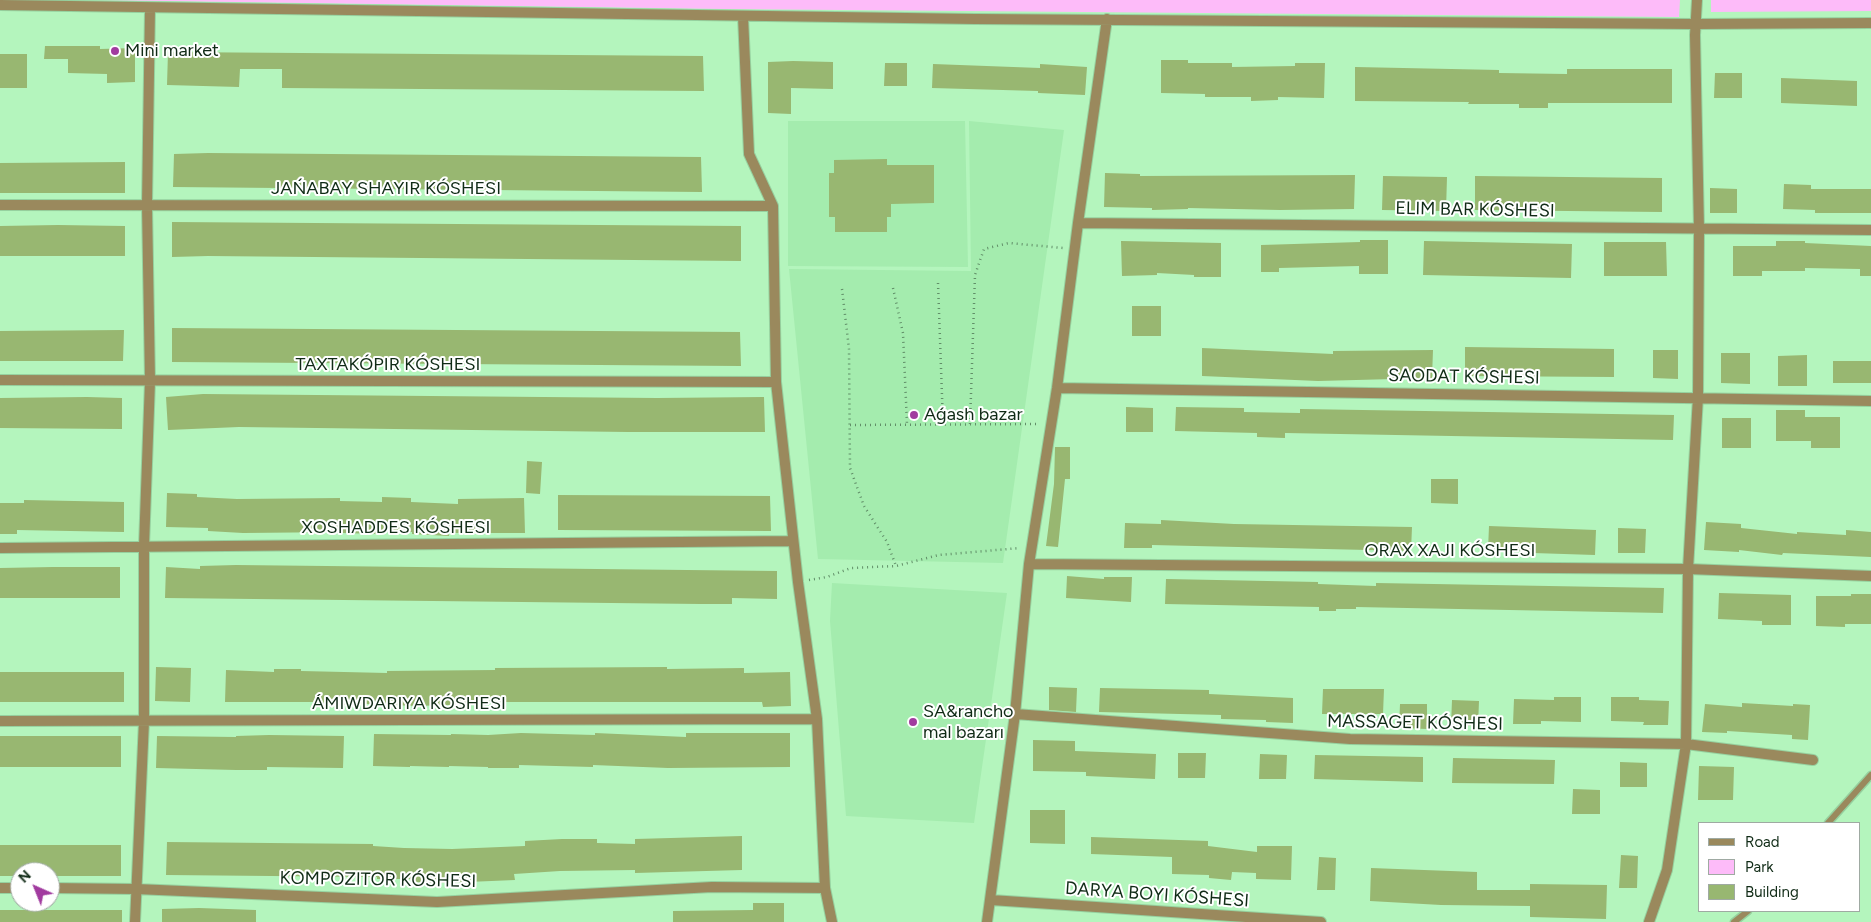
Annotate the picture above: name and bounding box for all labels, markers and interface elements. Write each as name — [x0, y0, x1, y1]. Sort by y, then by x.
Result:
place label: Mini market — [125, 40, 219, 62]
marker: Mini market — [109, 45, 121, 57]
street label: JAŃABAY SHAYIR KÓSHESI — [271, 178, 501, 200]
street label: ELIM BAR KÓSHESI — [1395, 198, 1555, 222]
street label: TAXTAKÓPIR KÓSHESI — [296, 354, 480, 376]
street label: SAODAT KÓSHESI — [1388, 365, 1540, 389]
place label: Aǵash bazar — [924, 404, 1023, 426]
marker: Aǵash bazar — [908, 409, 920, 421]
street label: XOSHADDES KÓSHESI — [302, 517, 490, 539]
street label: ORAX XAJI KÓSHESI — [1365, 540, 1535, 562]
street label: ÁMIWDARIYA KÓSHESI — [312, 693, 506, 715]
place label: SA&rancho mal bazarı — [923, 701, 1013, 744]
street label: MASSAGET KÓSHESI — [1327, 711, 1503, 735]
marker: SA&rancho mal bazarı — [907, 716, 919, 728]
legend — [1698, 822, 1861, 912]
text: Road — [1745, 833, 1780, 851]
text: Park — [1745, 858, 1774, 876]
north arrow — [10, 862, 60, 912]
text: N — [15, 867, 35, 886]
street label: KOMPOZITOR KÓSHESI — [279, 867, 477, 893]
street label: DARYA BOYI KÓSHESI — [1064, 878, 1250, 912]
text: Building — [1745, 883, 1799, 901]

